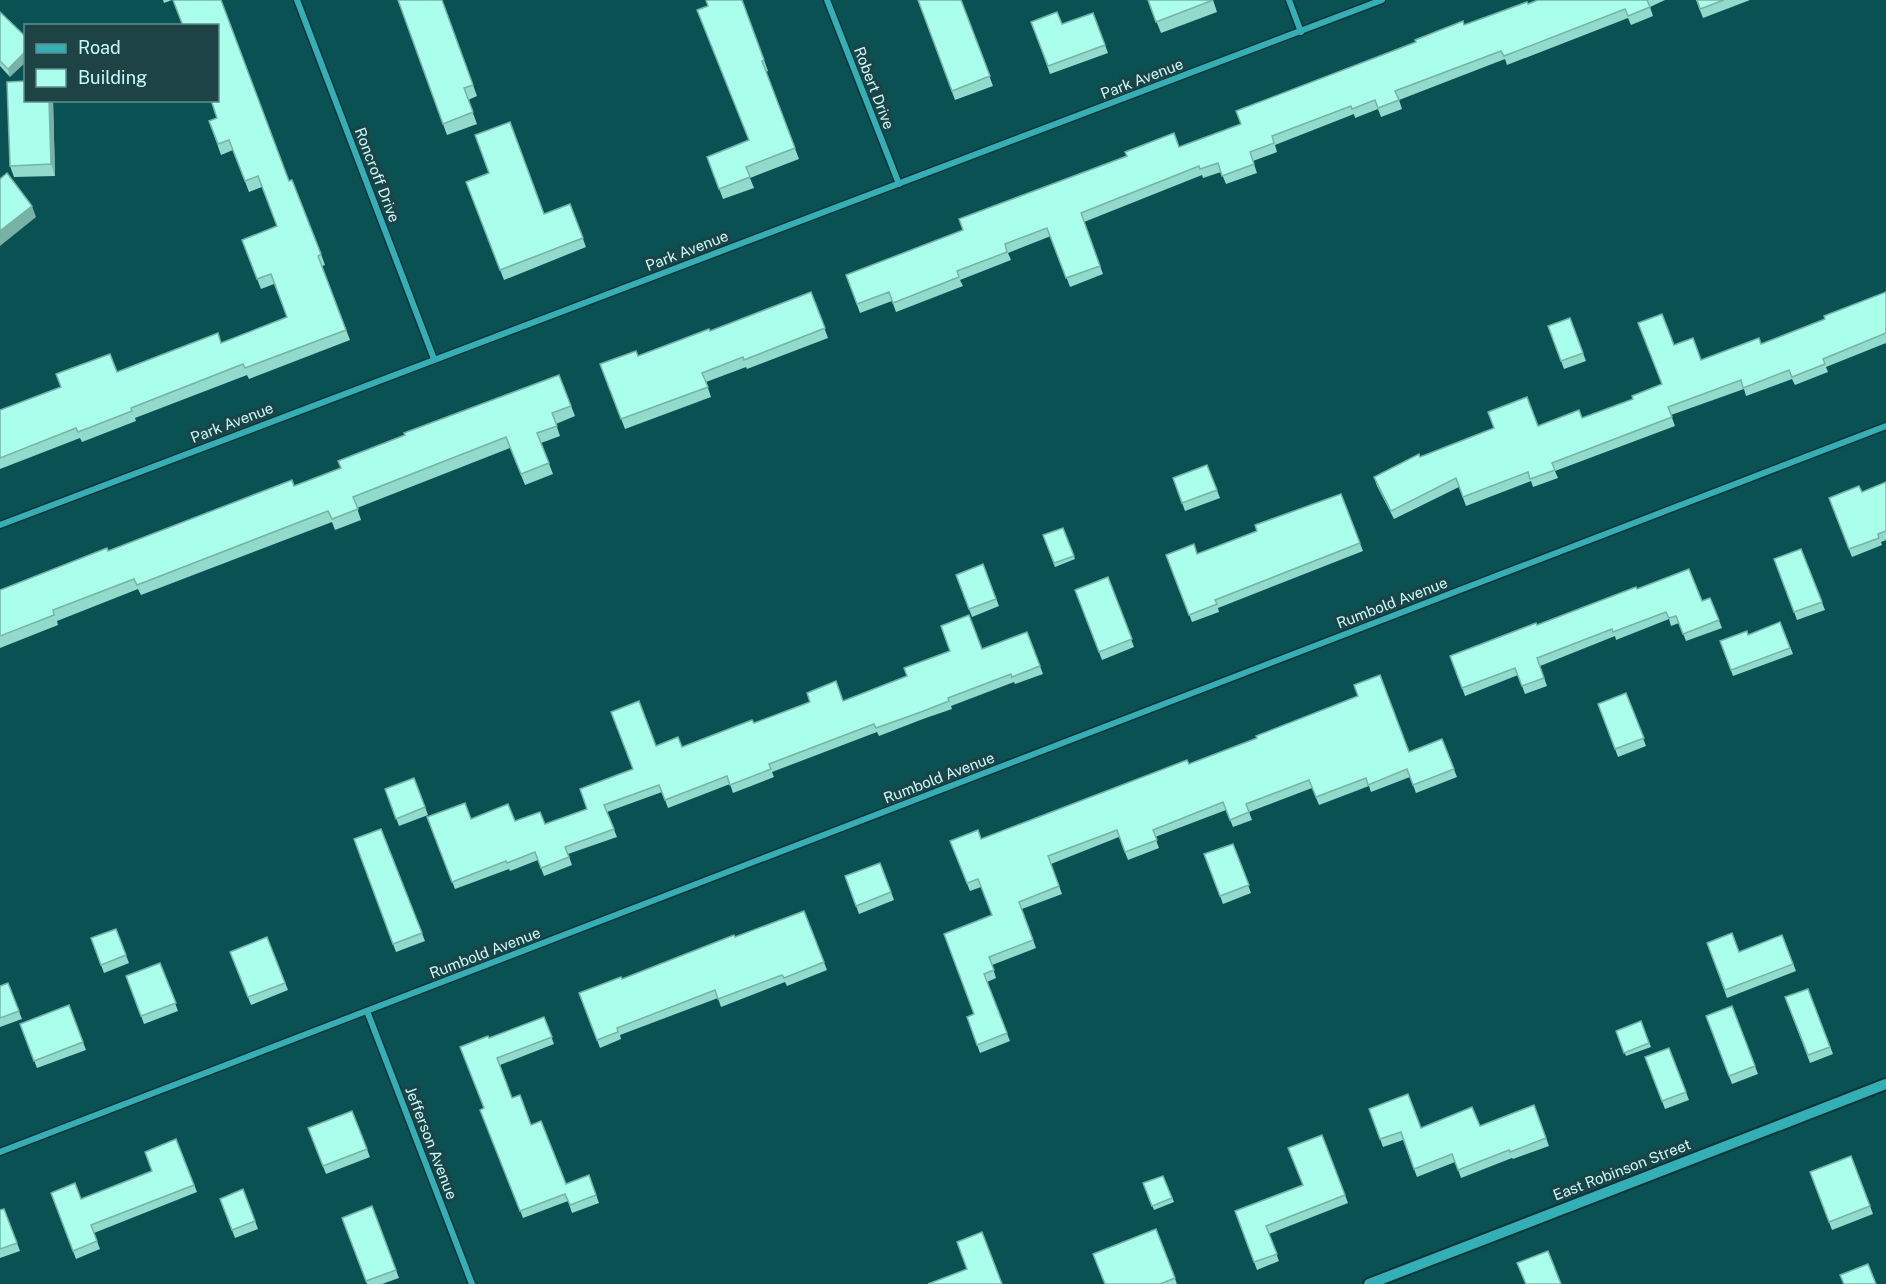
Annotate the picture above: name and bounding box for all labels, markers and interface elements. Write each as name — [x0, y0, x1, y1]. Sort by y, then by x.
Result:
legend — [24, 24, 219, 102]
text: Road — [78, 37, 121, 58]
street label: Robert Drive — [851, 44, 898, 131]
street label: Park Avenue — [1098, 55, 1186, 102]
text: Building — [78, 67, 147, 88]
street label: Roncroff Drive — [352, 125, 403, 225]
street label: Park Avenue — [643, 227, 731, 274]
street label: Park Avenue — [188, 399, 276, 446]
street label: Rumbold Avenue — [1334, 574, 1450, 632]
street label: Rumbold Avenue — [881, 749, 997, 807]
street label: Rumbold Avenue — [427, 924, 543, 982]
street label: Jefferson Avenue — [402, 1084, 461, 1202]
street label: East Robinson Street — [1551, 1135, 1693, 1204]

